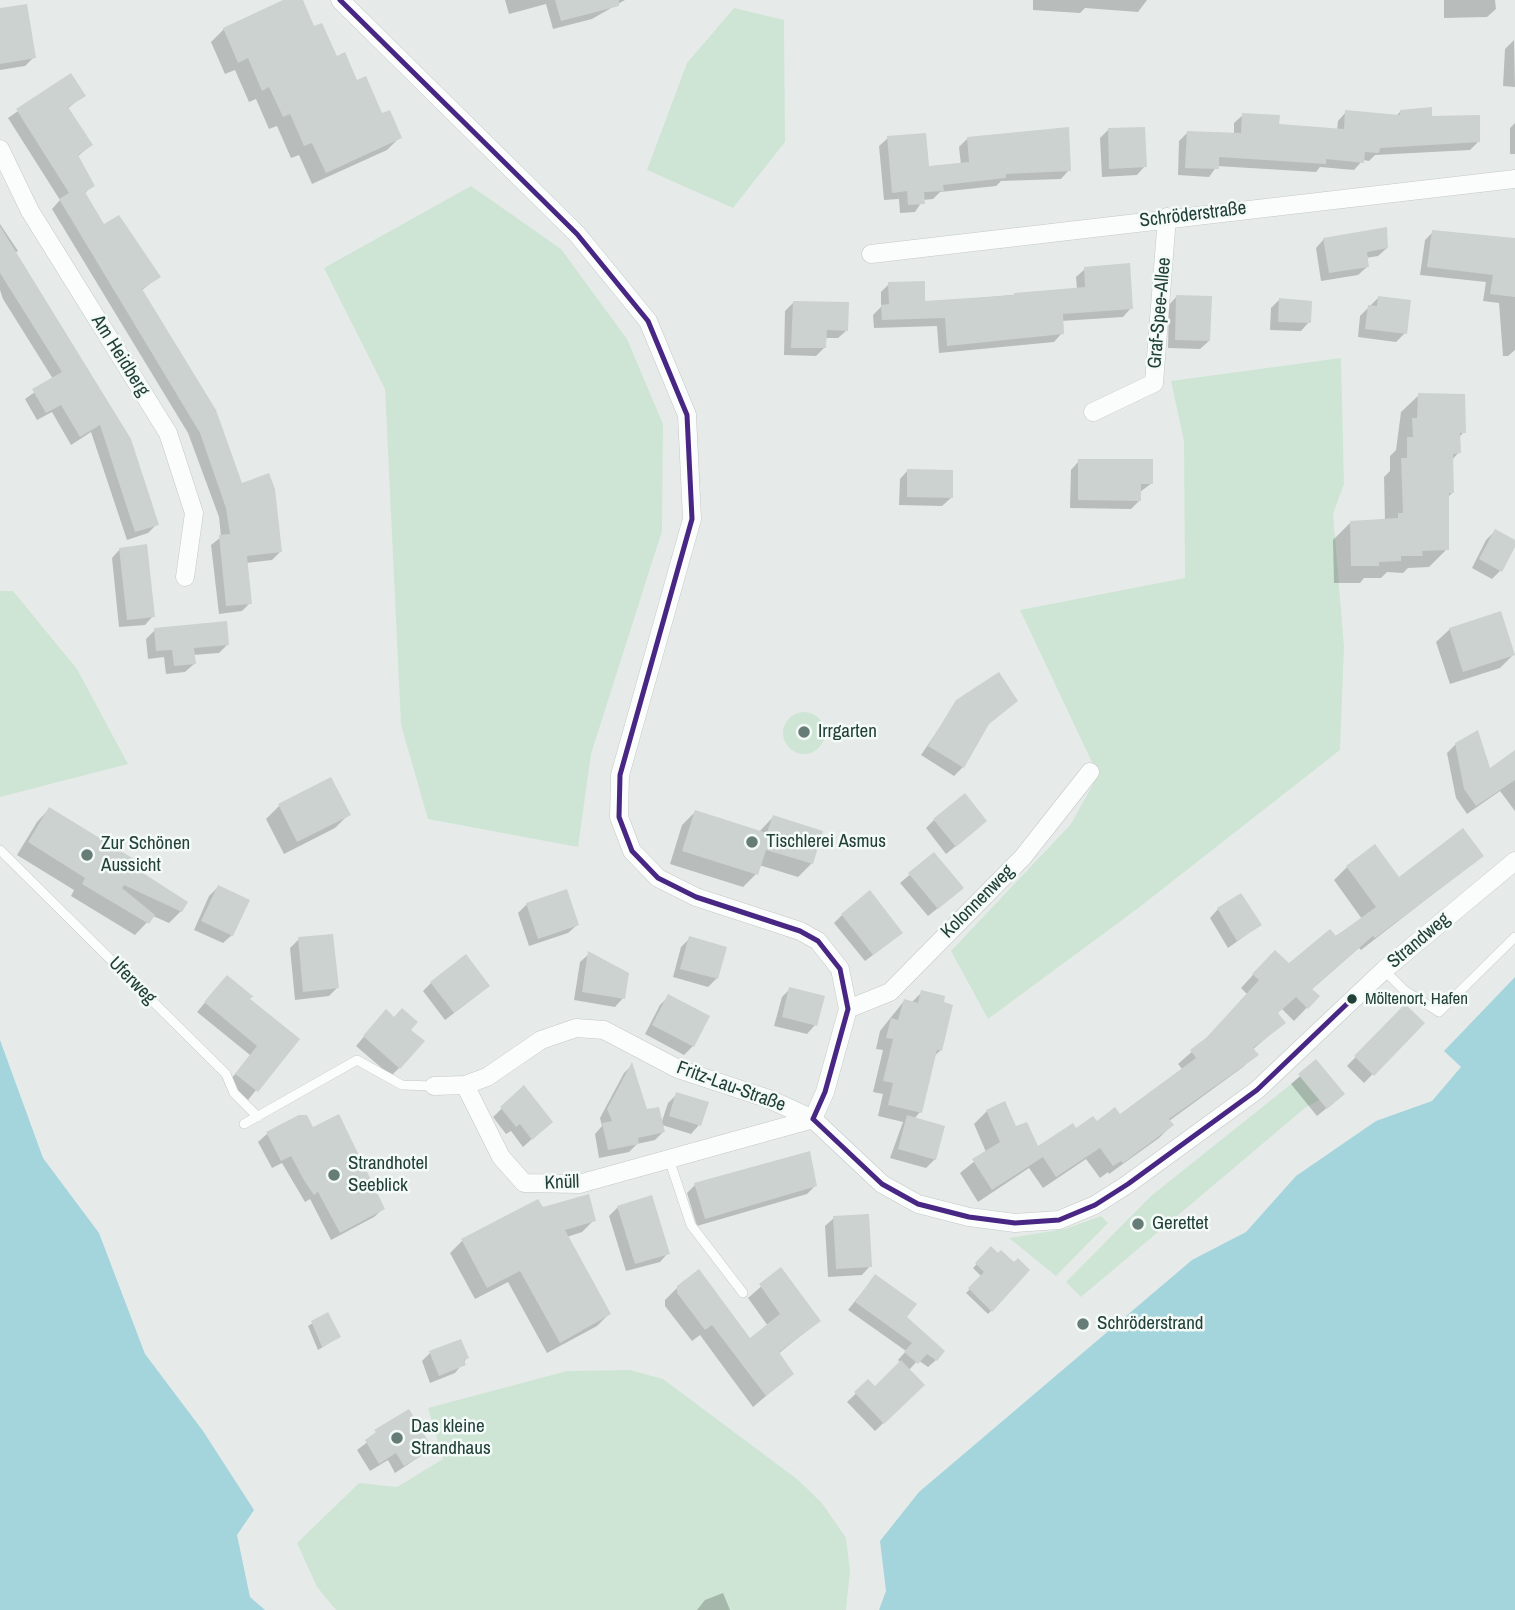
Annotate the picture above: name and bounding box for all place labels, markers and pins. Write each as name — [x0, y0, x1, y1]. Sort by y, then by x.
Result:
place label: Irrgarten — [818, 721, 877, 743]
marker: Irrgarten — [796, 724, 812, 740]
place label: Tischlerei Asmus — [766, 831, 886, 853]
place label: Zur Schönen Aussicht — [101, 833, 190, 877]
marker: Tischlerei Asmus — [744, 834, 760, 850]
marker: Zur Schönen Aussicht — [79, 847, 95, 863]
place label: Möltenort, Hafen — [1365, 989, 1468, 1009]
marker: Möltenort, Hafen — [1345, 992, 1359, 1006]
place label: Strandhotel Seeblick — [348, 1153, 428, 1197]
marker: Strandhotel Seeblick — [326, 1167, 342, 1183]
place label: Gerettet — [1152, 1213, 1208, 1235]
marker: Gerettet — [1130, 1216, 1146, 1232]
place label: Schröderstrand — [1097, 1313, 1204, 1335]
marker: Schröderstrand — [1075, 1316, 1091, 1332]
place label: Das kleine Strandhaus — [411, 1416, 491, 1460]
marker: Das kleine Strandhaus — [389, 1430, 405, 1446]

